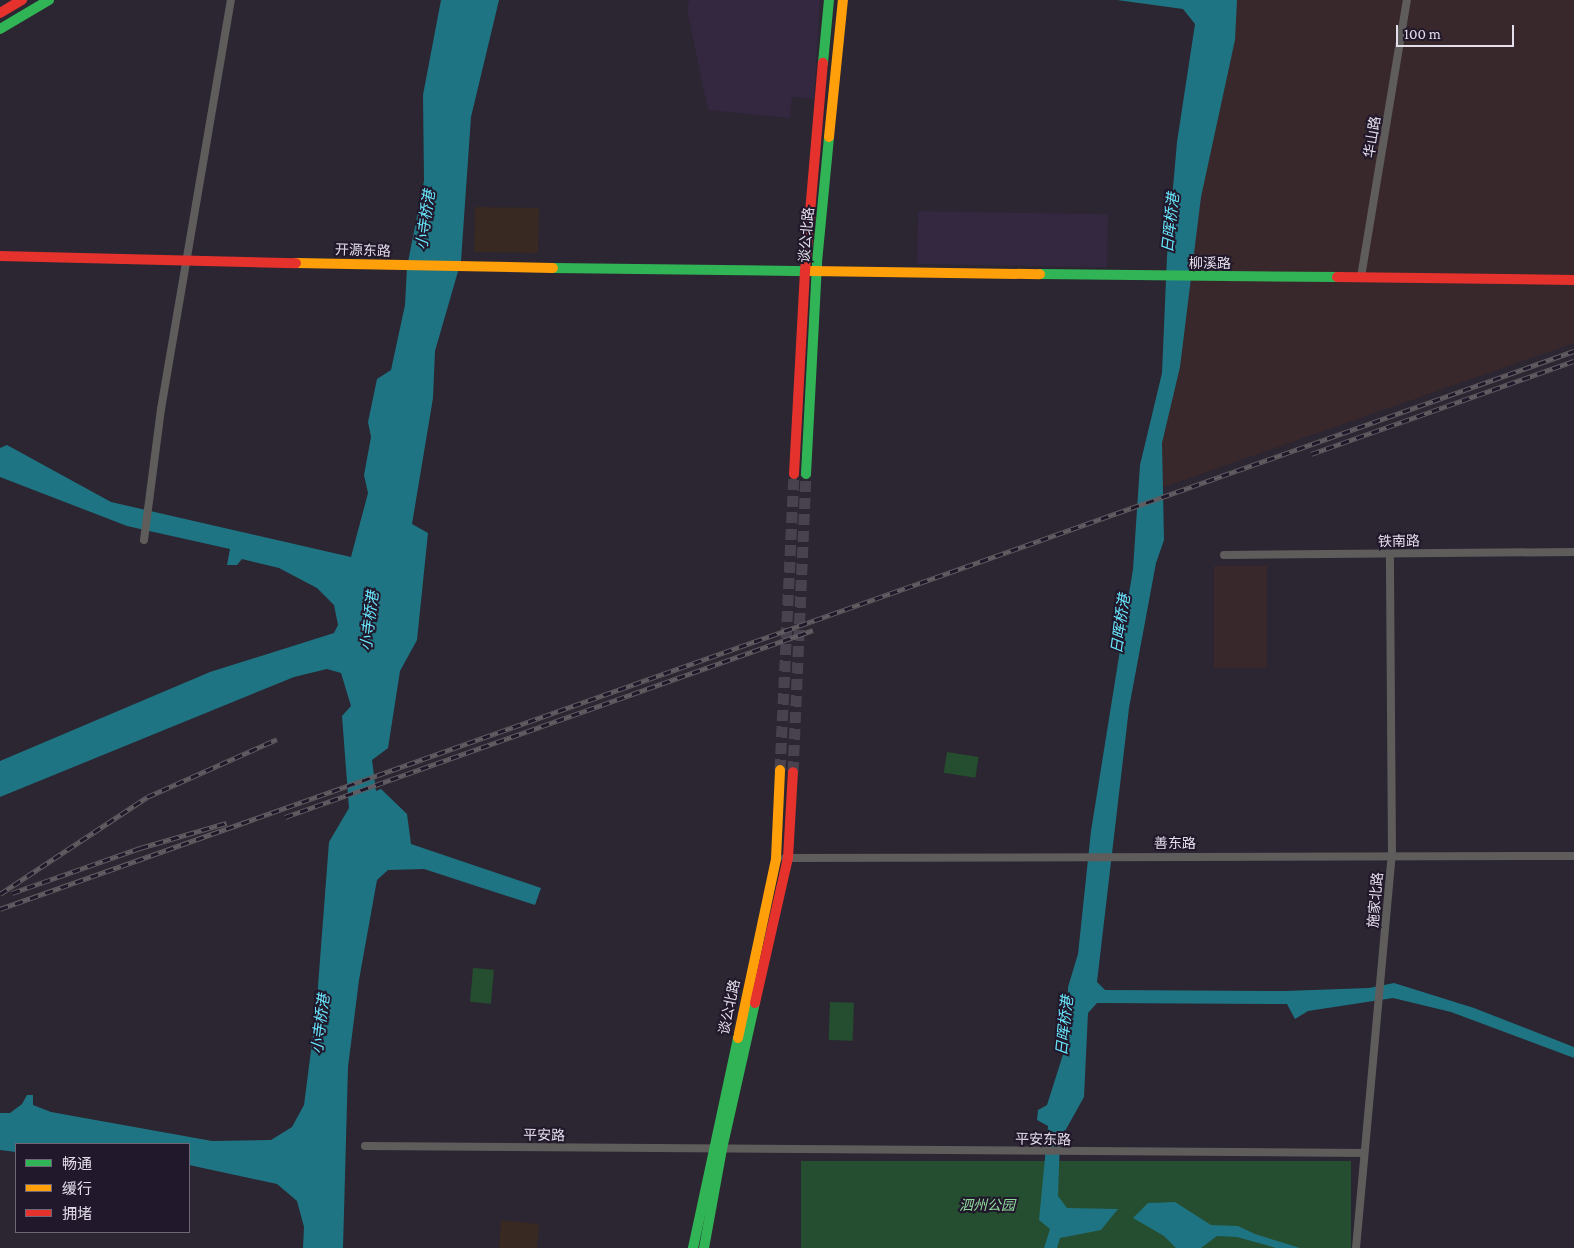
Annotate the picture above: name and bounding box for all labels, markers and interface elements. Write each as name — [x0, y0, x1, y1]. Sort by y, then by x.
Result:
scale bar — [1399, 15, 1516, 47]
text: 100 m — [1404, 26, 1441, 42]
street label: 华山路 — [1360, 115, 1384, 159]
water label: 小寺桥港 — [413, 189, 439, 251]
water label: 日晖桥港 — [1159, 192, 1183, 254]
street label: 谈公北路 — [795, 206, 817, 264]
street label: 开源东路 — [335, 241, 391, 259]
street label: 柳溪路 — [1189, 255, 1231, 271]
street label: 铁南路 — [1378, 532, 1420, 550]
water label: 小寺桥港 — [357, 590, 383, 652]
water label: 日晖桥港 — [1108, 593, 1134, 655]
street label: 善东路 — [1154, 835, 1196, 851]
street label: 施家北路 — [1364, 871, 1386, 929]
street label: 谈公北路 — [715, 978, 743, 1036]
water label: 小寺桥港 — [308, 993, 334, 1055]
water label: 日晖桥港 — [1053, 995, 1077, 1057]
street label: 平安路 — [523, 1126, 565, 1144]
street label: 平安东路 — [1015, 1130, 1071, 1148]
legend — [15, 1143, 190, 1233]
text: 畅通 — [62, 1156, 92, 1172]
text: 缓行 — [62, 1181, 92, 1197]
park label: 泗州公园 — [959, 1197, 1015, 1213]
text: 拥堵 — [62, 1206, 92, 1222]

